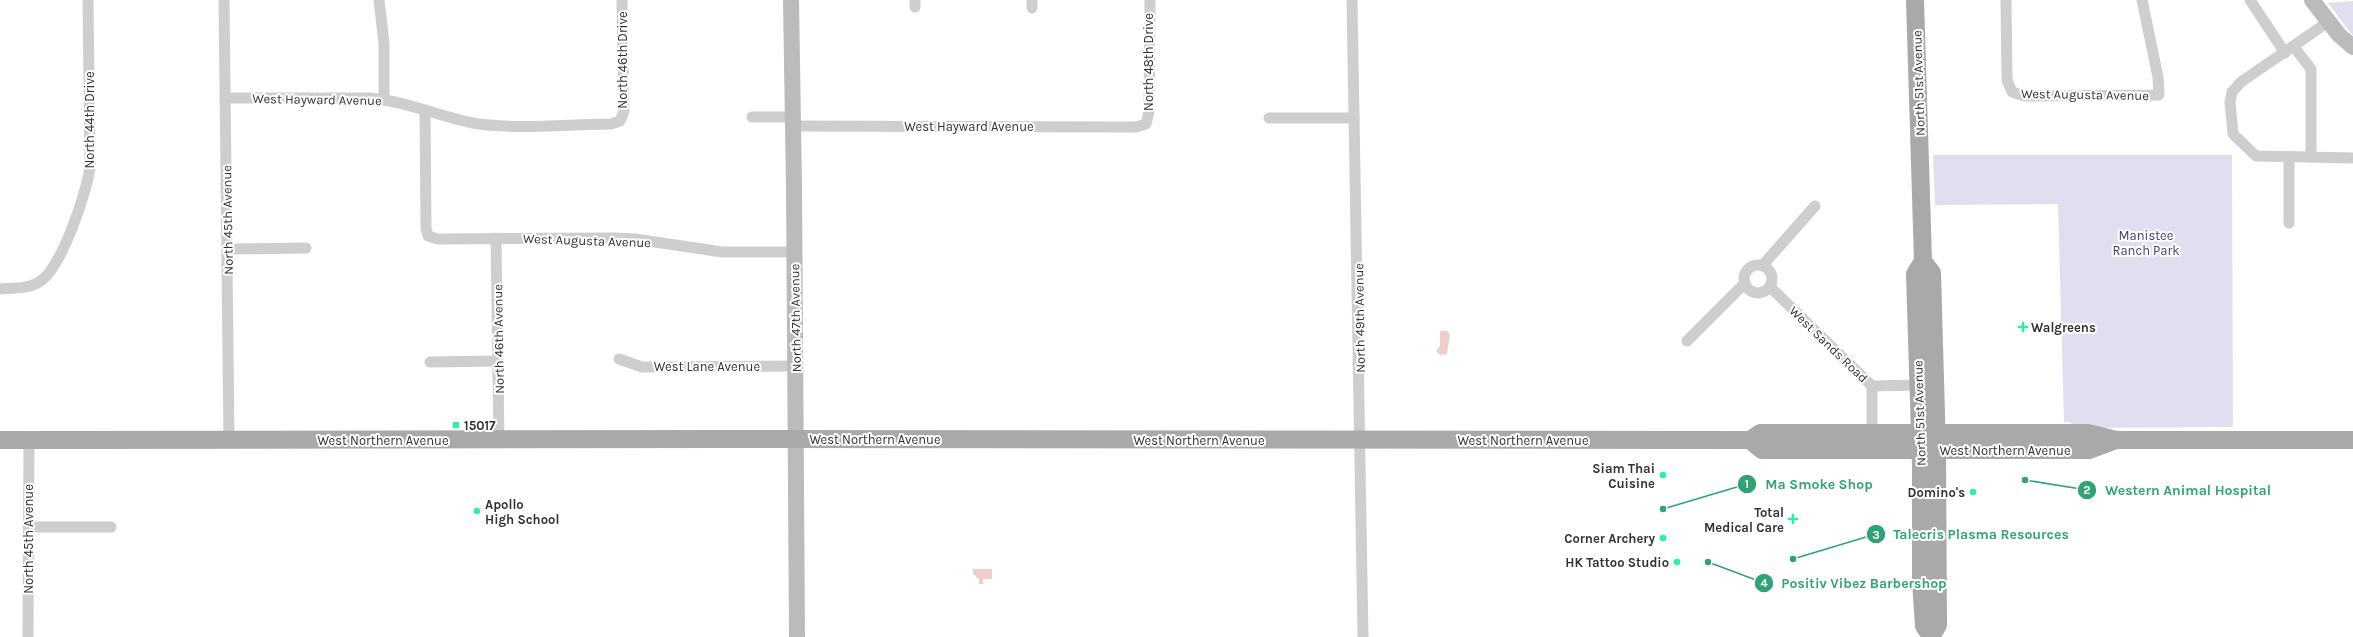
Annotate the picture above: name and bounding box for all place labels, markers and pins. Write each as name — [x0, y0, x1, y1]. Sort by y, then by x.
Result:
place label: Walgreens — [2031, 320, 2096, 335]
marker: Walgreens — [2018, 322, 2028, 332]
place label: 15017 — [464, 418, 496, 433]
marker: 15017 — [451, 420, 461, 430]
place label: Siam Thai Cuisine — [1592, 461, 1655, 491]
marker: Siam Thai Cuisine — [1658, 470, 1668, 480]
callout: Ma Smoke Shop — [1737, 471, 1880, 497]
callout: Western Animal Hospital — [2077, 477, 2279, 503]
place label: Domino's — [1907, 485, 1965, 500]
marker: Domino's — [1968, 487, 1978, 497]
place label: Apollo High School — [485, 497, 559, 527]
place label: Total Medical Care — [1704, 505, 1784, 535]
marker: Apollo High School — [472, 506, 482, 516]
marker: Total Medical Care — [1787, 513, 1799, 525]
callout: Talecris Plasma Resources — [1866, 521, 2077, 547]
place label: Corner Archery — [1564, 531, 1655, 546]
marker: Corner Archery — [1658, 533, 1668, 543]
place label: HK Tattoo Studio — [1565, 555, 1669, 570]
marker: HK Tattoo Studio — [1672, 557, 1682, 567]
callout: Positiv Vibez Barbershop — [1754, 570, 1955, 596]

